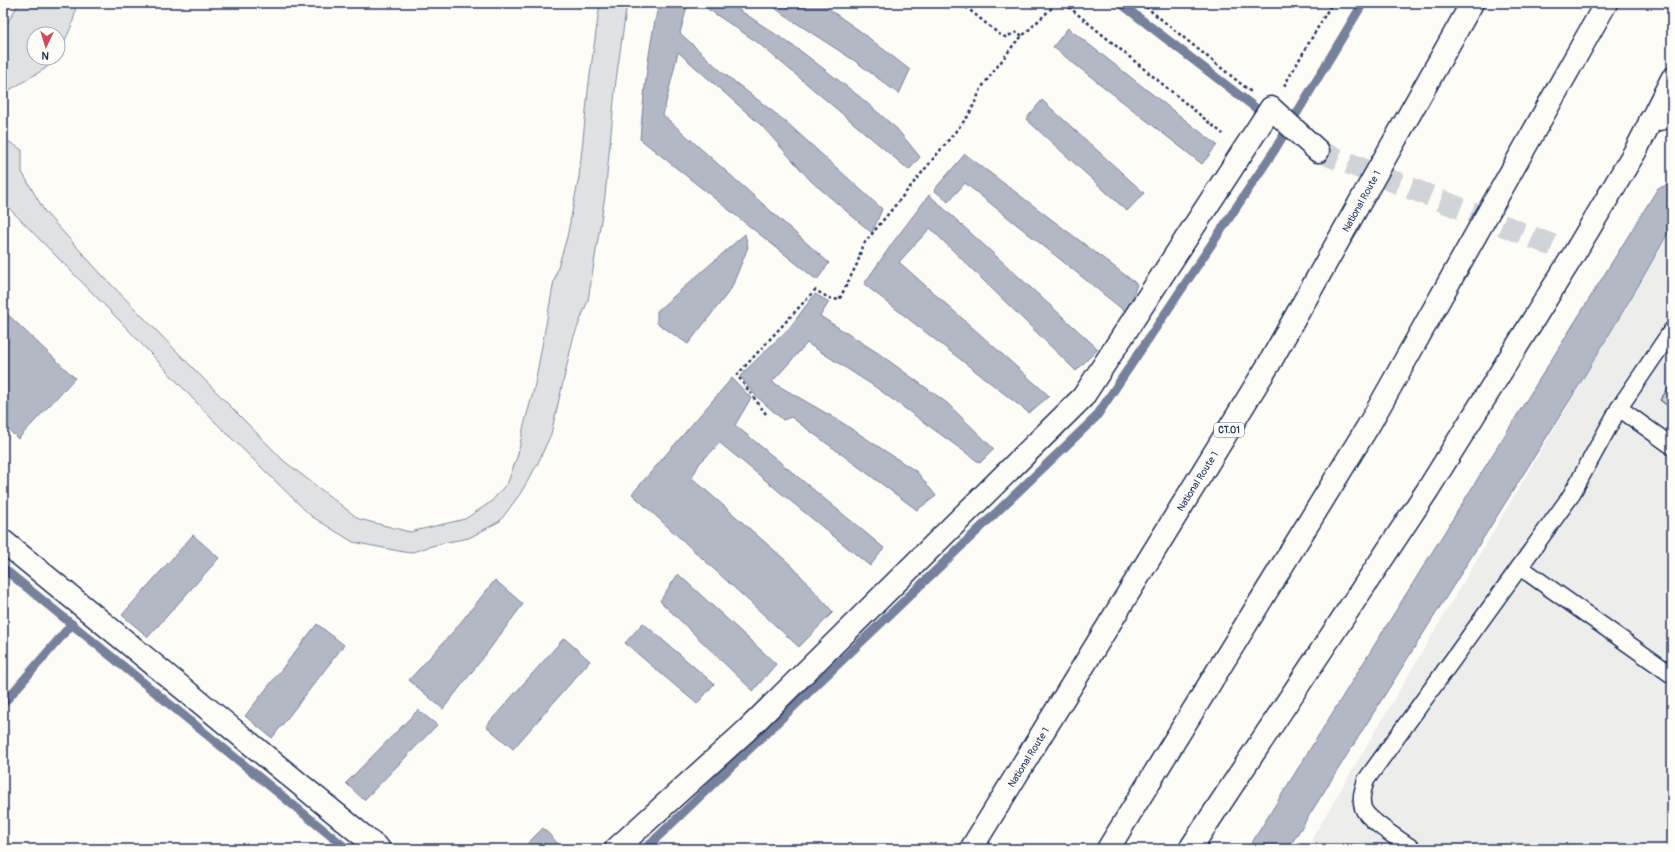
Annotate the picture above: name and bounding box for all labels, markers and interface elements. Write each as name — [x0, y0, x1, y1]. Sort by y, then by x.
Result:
north arrow — [26, 26, 66, 66]
text: N — [41, 49, 50, 62]
street label: National Route 1 — [1340, 169, 1384, 234]
road number: CT.01 — [1214, 423, 1244, 437]
street label: National Route 1 — [1175, 449, 1221, 514]
street label: National Route 1 — [1006, 725, 1052, 790]

